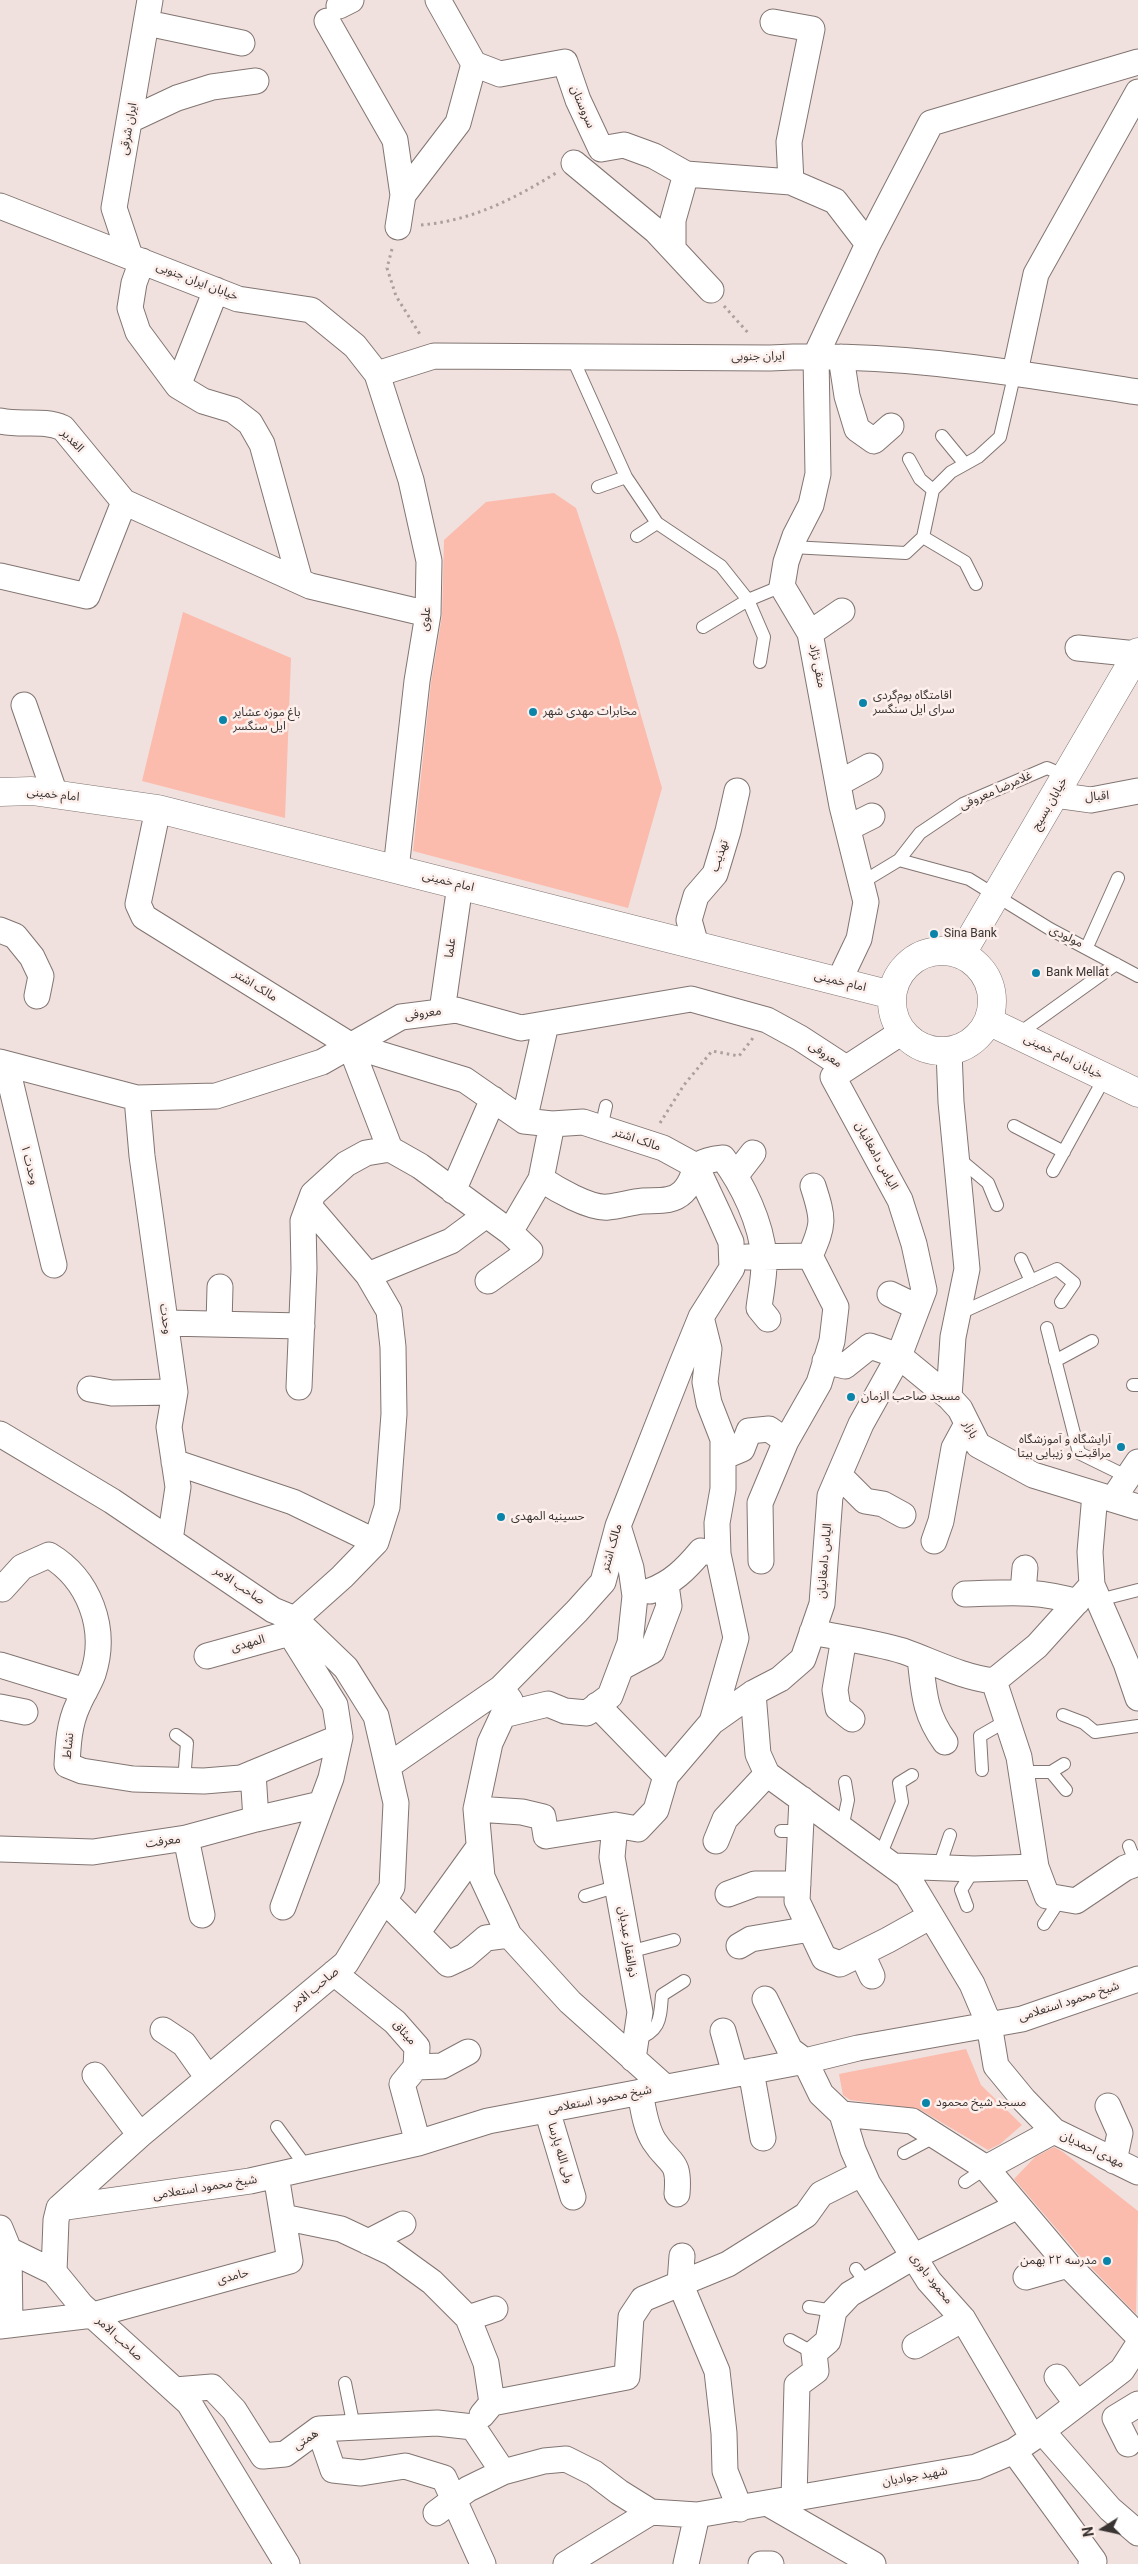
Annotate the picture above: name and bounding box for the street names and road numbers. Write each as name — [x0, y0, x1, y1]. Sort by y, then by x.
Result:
street label: سروستان — [567, 83, 597, 131]
street label: ایران شرقی — [117, 102, 141, 156]
street label: خیابان ایران جنوبی — [154, 260, 240, 304]
street label: ایران جنوبی — [731, 349, 785, 365]
street label: الغدیر — [58, 426, 86, 456]
street label: علوی — [418, 606, 434, 632]
street label: متقی نژاد — [806, 643, 828, 689]
street label: غلامرضا معروفی — [957, 769, 1035, 813]
street label: خیابان بسیج — [1029, 775, 1071, 833]
street label: امام خمینی — [26, 785, 80, 805]
street label: اقبال — [1084, 789, 1110, 805]
street label: تهذیب — [708, 838, 732, 874]
street label: امام خمینی — [421, 869, 475, 895]
street label: مولودی — [1047, 923, 1085, 951]
street label: علما — [442, 937, 460, 959]
street label: مالک اشتر — [230, 967, 280, 1005]
street label: امام خمینی — [813, 969, 867, 995]
street label: معروفی — [404, 1004, 442, 1024]
street label: خیابان امام خمینی — [1021, 1032, 1105, 1082]
street label: معروفی — [806, 1039, 844, 1071]
street label: الیاس دامغانیان — [851, 1120, 901, 1192]
street label: مالک اشتر — [611, 1125, 663, 1155]
street label: وحدت ۱ — [17, 1144, 41, 1186]
street label: وحدت — [156, 1303, 174, 1335]
street label: بازار — [959, 1419, 981, 1441]
street label: مالک اشتر — [598, 1522, 626, 1574]
street label: الیاس دامغانیان — [815, 1523, 835, 1599]
street label: صاحب الامر — [211, 1564, 267, 1608]
street label: المهدی — [229, 1632, 267, 1656]
street label: نشاط — [60, 1732, 78, 1760]
street label: معرفت — [144, 1832, 182, 1852]
street label: ذوالفقار عبدیان — [614, 1905, 640, 1979]
street label: صاحب الامر — [288, 1965, 342, 2013]
street label: شیخ محمود استعلامی — [1017, 1979, 1121, 2025]
street label: میثاق — [389, 2018, 419, 2048]
street label: شیخ محمود استعلامی — [547, 2083, 653, 2117]
street label: ولی الله پارسا — [544, 2121, 576, 2185]
street label: مهدی احمدیان — [1058, 2128, 1126, 2172]
street label: شیخ محمود استعلامی — [152, 2173, 258, 2203]
street label: محمود باوری — [907, 2251, 955, 2307]
street label: حامدی — [216, 2266, 250, 2288]
street label: صاحب الامر — [93, 2314, 145, 2364]
street label: همتی — [291, 2426, 321, 2454]
street label: شهید جوادیان — [881, 2464, 949, 2490]

